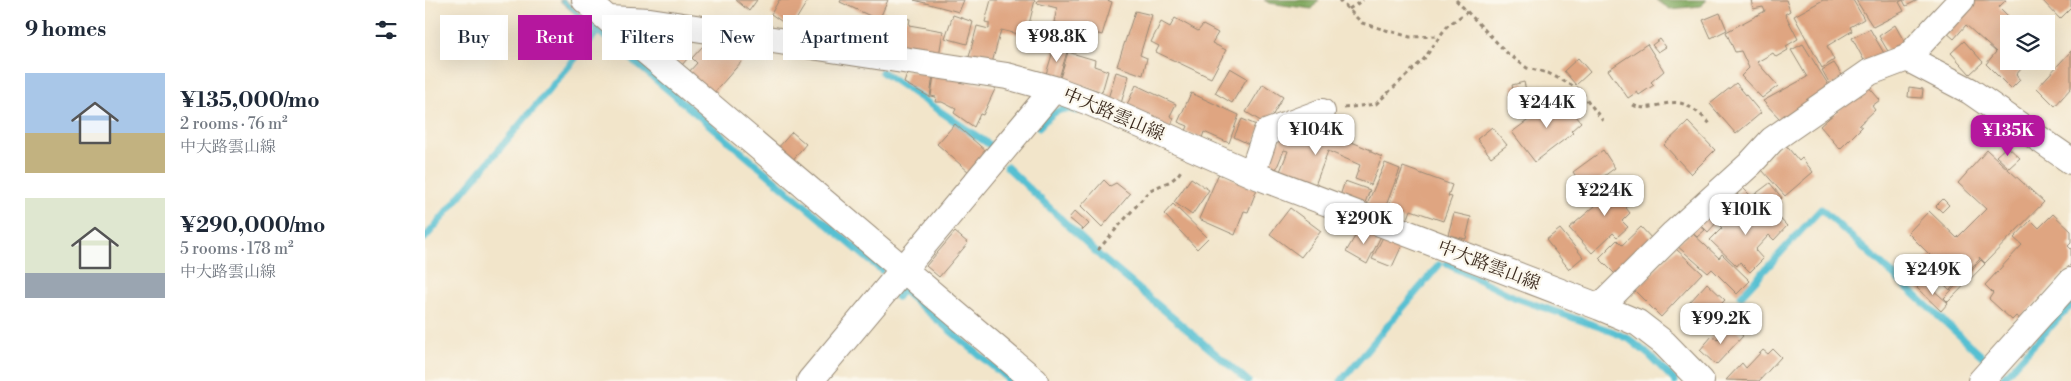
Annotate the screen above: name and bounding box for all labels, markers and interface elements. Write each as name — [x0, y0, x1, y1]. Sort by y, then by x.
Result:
chip: Buy — [440, 15, 508, 60]
chip: Rent — [518, 15, 592, 60]
chip: Filters — [602, 15, 692, 60]
chip: New — [702, 15, 773, 60]
chip: Apartment — [783, 15, 907, 60]
map controls — [2000, 15, 2055, 70]
button: layers — [2000, 15, 2055, 70]
icon: filters — [372, 16, 400, 44]
text: 9 homes — [25, 17, 106, 43]
pin: ¥98.8K — [1016, 20, 1098, 63]
text: ¥98.8K — [1027, 27, 1087, 47]
street label: 中大路雲山線 — [1060, 83, 1168, 146]
pin: ¥244K — [1512, 86, 1582, 129]
text: ¥135,000/mo — [180, 88, 320, 114]
icon: home — [65, 93, 125, 153]
text: ¥244K — [1518, 93, 1576, 113]
text: 2 rooms · 76 m² — [180, 114, 288, 134]
pin: ¥104K — [1281, 114, 1351, 156]
pin: ¥135K — [1973, 114, 2043, 157]
text: ¥104K — [1289, 120, 1343, 140]
text: ¥135K — [1982, 121, 2034, 141]
text: 中大路雲山線 — [180, 137, 276, 157]
pin: ¥224K — [1570, 174, 1640, 217]
text: ¥224K — [1577, 181, 1633, 201]
pin: ¥101K — [1711, 194, 1781, 236]
text: ¥101K — [1720, 200, 1772, 220]
pin: ¥290K — [1329, 202, 1399, 245]
text: ¥290K — [1336, 209, 1392, 229]
text: ¥290,000/mo — [180, 213, 325, 239]
icon: home — [65, 218, 125, 278]
street label: 中大路雲山線 — [1434, 235, 1543, 296]
text: 5 rooms · 178 m² — [180, 239, 294, 259]
pin: ¥249K — [1898, 254, 1968, 296]
text: ¥249K — [1905, 260, 1961, 280]
text: 中大路雲山線 — [180, 262, 276, 282]
pin: ¥99.2K — [1680, 302, 1762, 345]
text: ¥99.2K — [1691, 309, 1751, 329]

